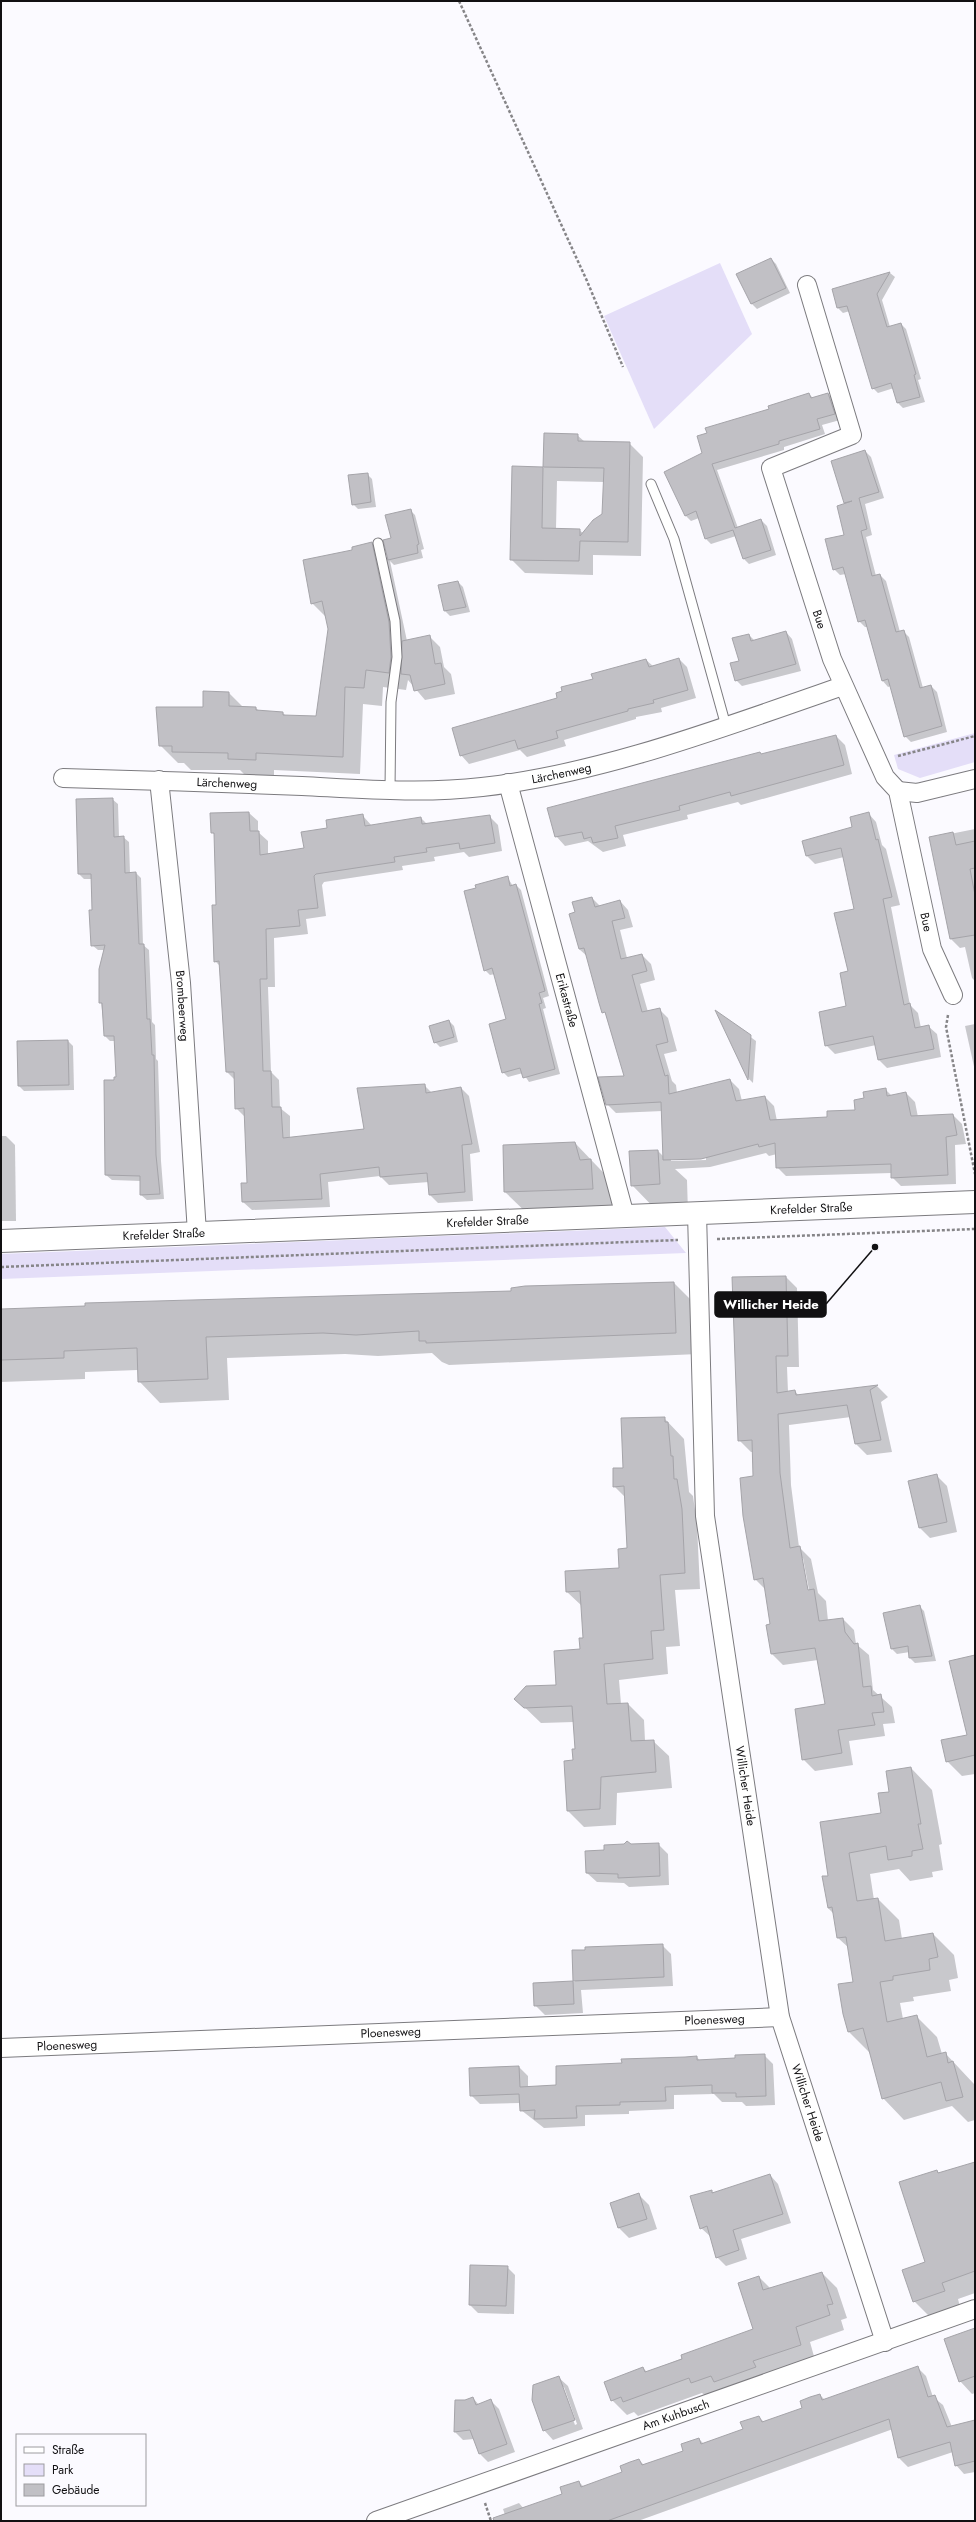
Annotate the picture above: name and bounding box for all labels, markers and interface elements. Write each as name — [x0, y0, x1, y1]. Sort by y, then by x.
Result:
street label: Bue — [808, 608, 831, 631]
street label: Lärchenweg — [530, 758, 593, 789]
street label: Lärchenweg — [196, 773, 257, 793]
street label: Bue — [915, 911, 937, 933]
street label: Brombeerweg — [171, 969, 194, 1042]
street label: Erikastraße — [551, 971, 583, 1029]
street label: Krefelder Straße — [770, 1198, 853, 1219]
street label: Krefelder Straße — [446, 1211, 529, 1232]
street label: Krefelder Straße — [122, 1224, 205, 1245]
callout: Willicher Heide — [715, 1292, 826, 1317]
text: Willicher Heide — [723, 1295, 819, 1314]
street label: Willicher Heide — [731, 1745, 760, 1827]
street label: Ploenesweg — [684, 2009, 745, 2030]
street label: Ploenesweg — [360, 2022, 421, 2043]
street label: Ploenesweg — [36, 2035, 97, 2056]
street label: Willicher Heide — [787, 2062, 829, 2144]
street label: Am Kuhbusch — [640, 2395, 712, 2435]
legend — [16, 2434, 146, 2506]
text: Straße — [52, 2441, 84, 2459]
text: Park — [52, 2461, 74, 2479]
text: Gebäude — [52, 2481, 99, 2499]

